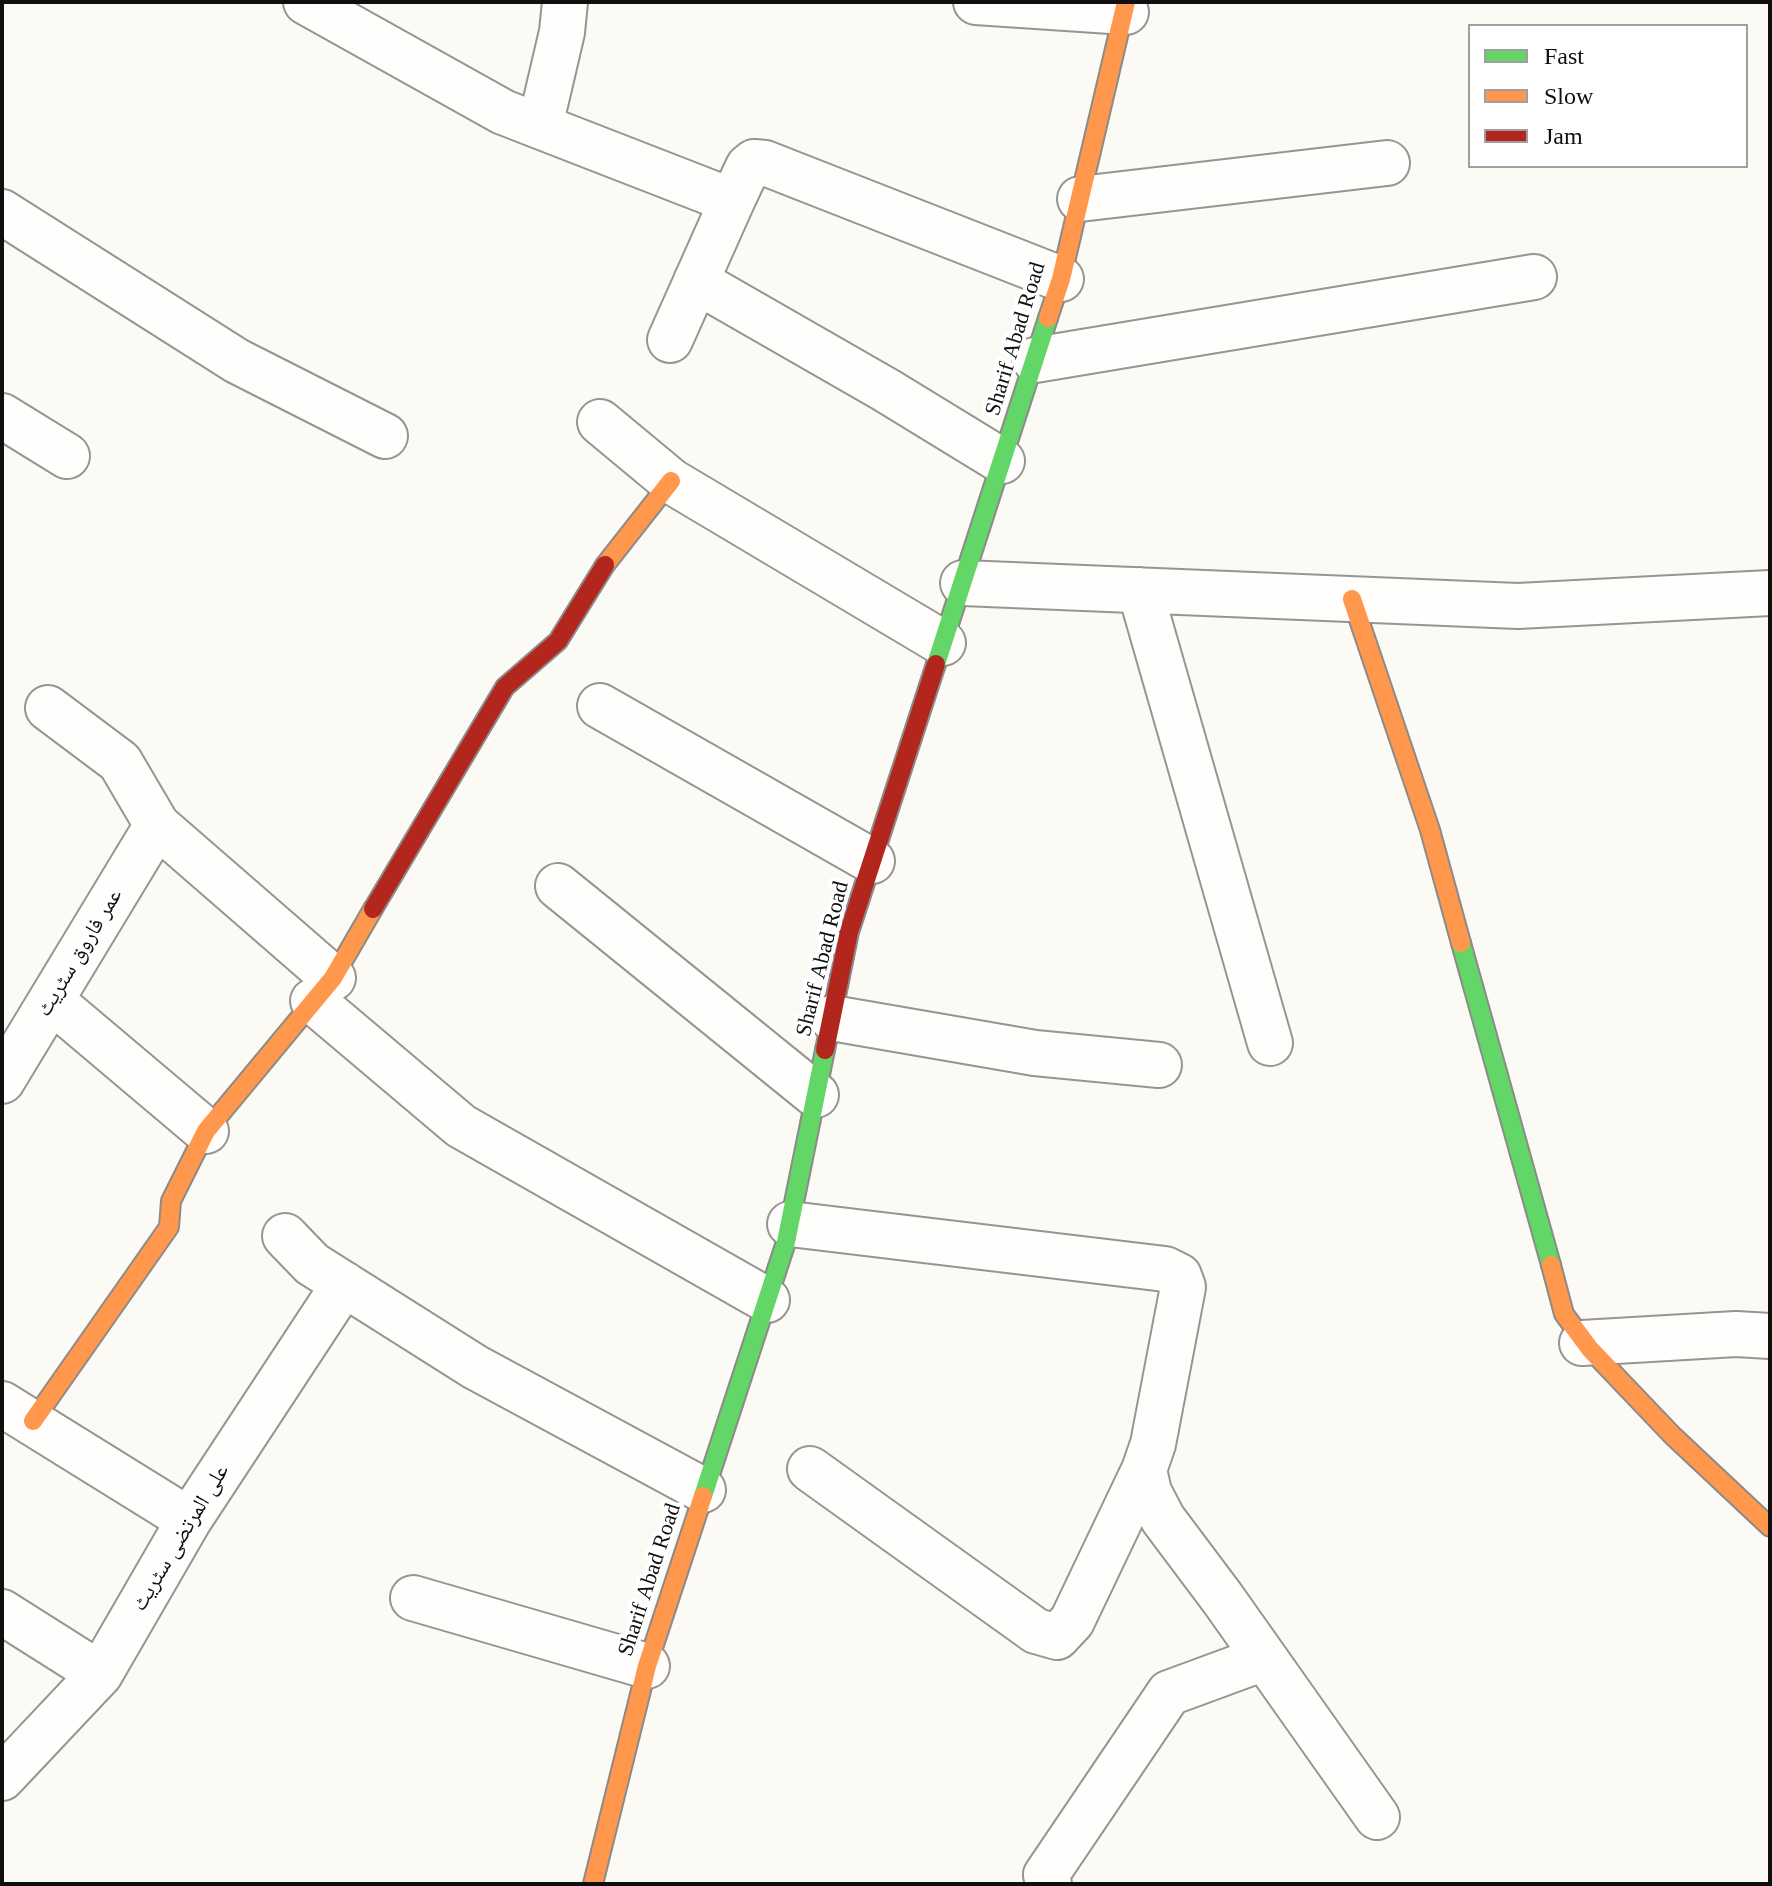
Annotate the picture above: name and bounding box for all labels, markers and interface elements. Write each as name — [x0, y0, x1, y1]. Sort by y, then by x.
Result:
legend — [1468, 24, 1748, 168]
text: Fast — [1544, 43, 1584, 69]
text: Slow — [1544, 83, 1593, 109]
text: Jam — [1544, 123, 1583, 149]
street label: Sharif Abad Road — [980, 259, 1052, 419]
street label: Sharif Abad Road — [791, 879, 855, 1039]
street label: عمر فاروق سٹریٹ — [31, 884, 129, 1022]
street label: علی المرتضی سٹریٹ — [127, 1460, 235, 1616]
street label: Sharif Abad Road — [613, 1500, 687, 1660]

